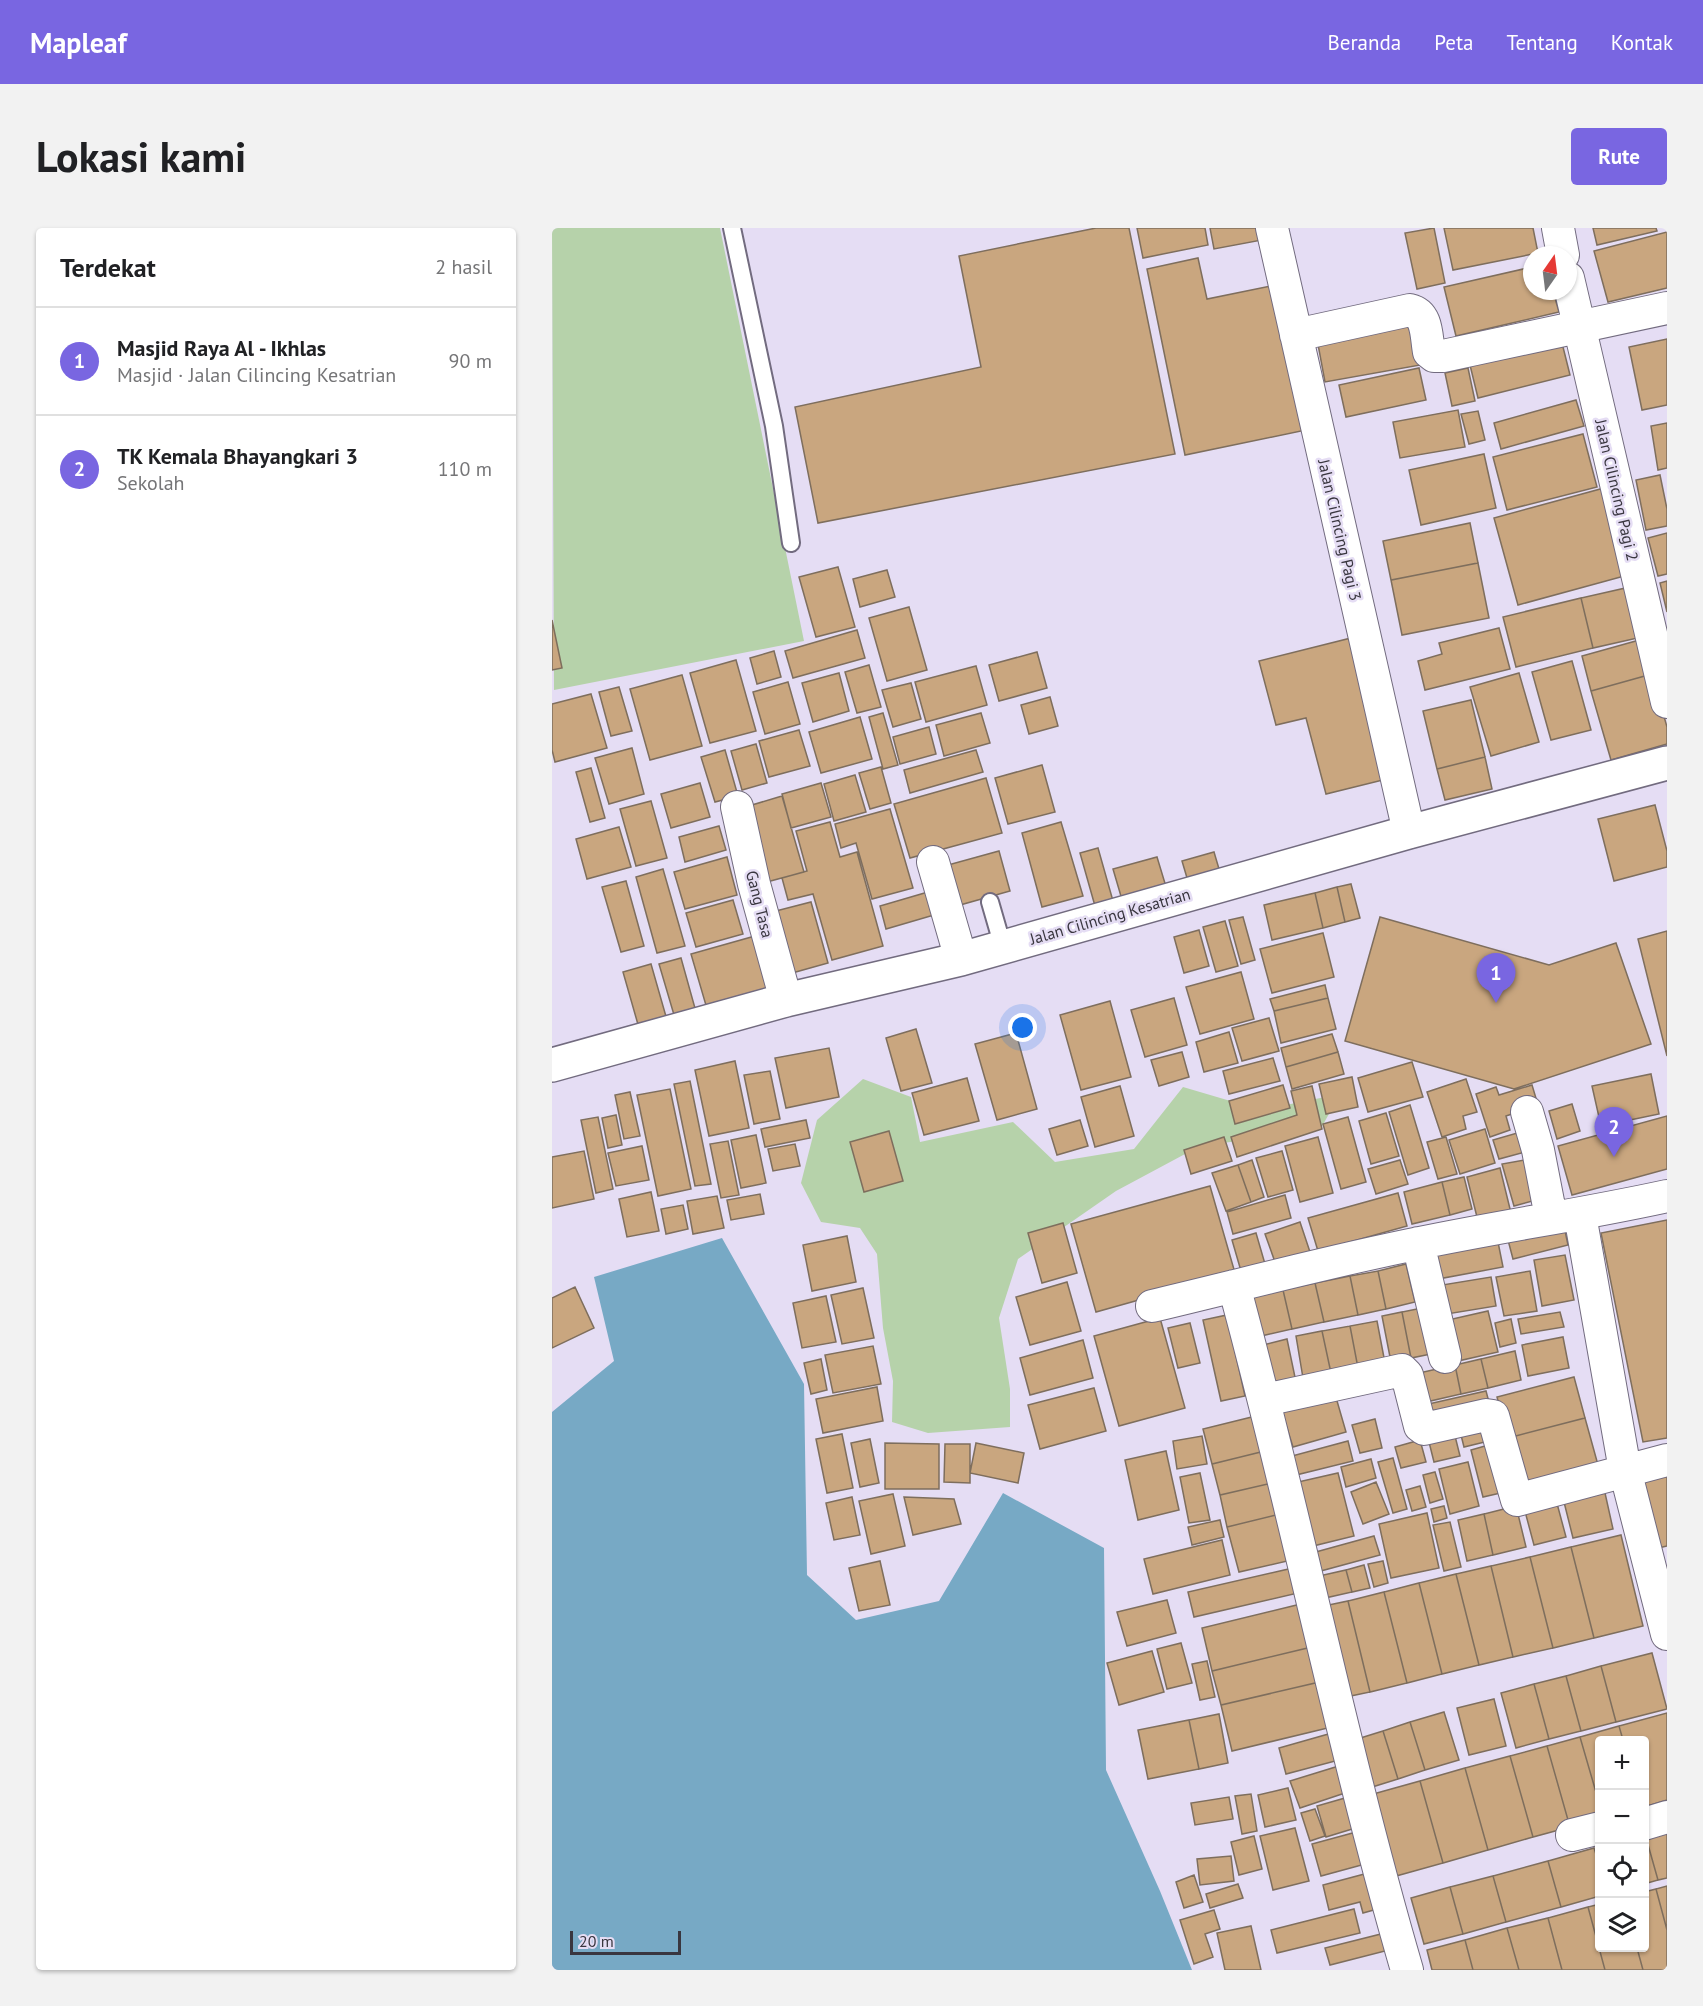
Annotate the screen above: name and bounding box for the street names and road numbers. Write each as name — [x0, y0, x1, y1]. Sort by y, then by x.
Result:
street label: Jalan Cilincing Pagi 2 — [1591, 416, 1643, 563]
street label: Jalan Cilincing Pagi 3 — [1314, 456, 1366, 603]
street label: Gang Tasa — [742, 868, 778, 940]
street label: Jalan Cilincing Kesatrian — [1026, 883, 1193, 949]

